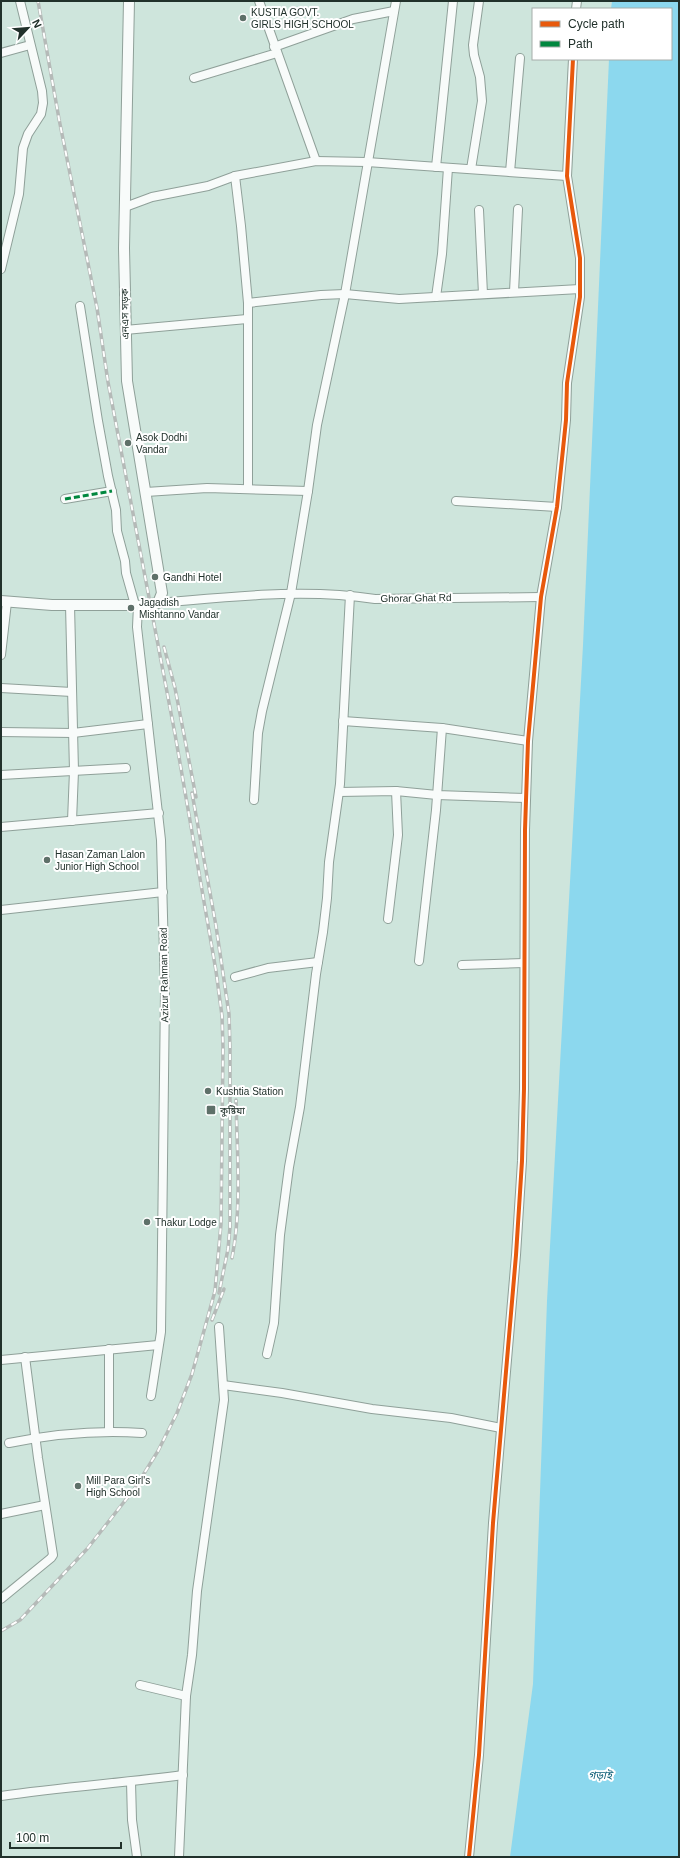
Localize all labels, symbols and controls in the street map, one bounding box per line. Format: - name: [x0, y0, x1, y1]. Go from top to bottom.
- place label: KUSTIA GOVT. GIRLS HIGH SCHOOL: [251, 7, 354, 30]
- north arrow: [8, 8, 48, 48]
- legend: [532, 8, 672, 60]
- marker: KUSTIA GOVT. GIRLS HIGH SCHOOL: [238, 13, 248, 23]
- text: N: [30, 17, 44, 30]
- text: Cycle path: [568, 17, 625, 31]
- text: Path: [568, 37, 593, 51]
- street label: এনএস সড়ক: [119, 287, 131, 340]
- place label: Asok Dodhi Vandar: [136, 432, 187, 455]
- marker: Asok Dodhi Vandar: [123, 438, 133, 448]
- marker: Gandhi Hotel: [150, 572, 160, 582]
- place label: Gandhi Hotel: [163, 572, 221, 583]
- street label: Ghorar Ghat Rd: [380, 592, 452, 604]
- place label: Jagadish Mishtanno Vandar: [139, 597, 220, 620]
- marker: Jagadish Mishtanno Vandar: [126, 603, 136, 613]
- place label: Hasan Zaman Lalon Junior High School: [55, 849, 145, 872]
- marker: Hasan Zaman Lalon Junior High School: [42, 855, 52, 865]
- street label: Azizur Rahman Road: [158, 927, 170, 1023]
- marker: Kushtia Station: [203, 1086, 213, 1096]
- place label: Kushtia Station: [216, 1086, 283, 1097]
- marker: কুষ্টিয়া: [205, 1104, 217, 1116]
- place label: কুষ্টিয়া: [219, 1105, 245, 1117]
- marker: Thakur Lodge: [142, 1217, 152, 1227]
- place label: Thakur Lodge: [155, 1217, 217, 1228]
- place label: Mill Para Girl's High School: [86, 1475, 150, 1498]
- marker: Mill Para Girl's High School: [73, 1481, 83, 1491]
- water label: গড়াই: [588, 1768, 614, 1781]
- scale bar: [10, 1824, 121, 1850]
- text: 100 m: [16, 1831, 49, 1845]

